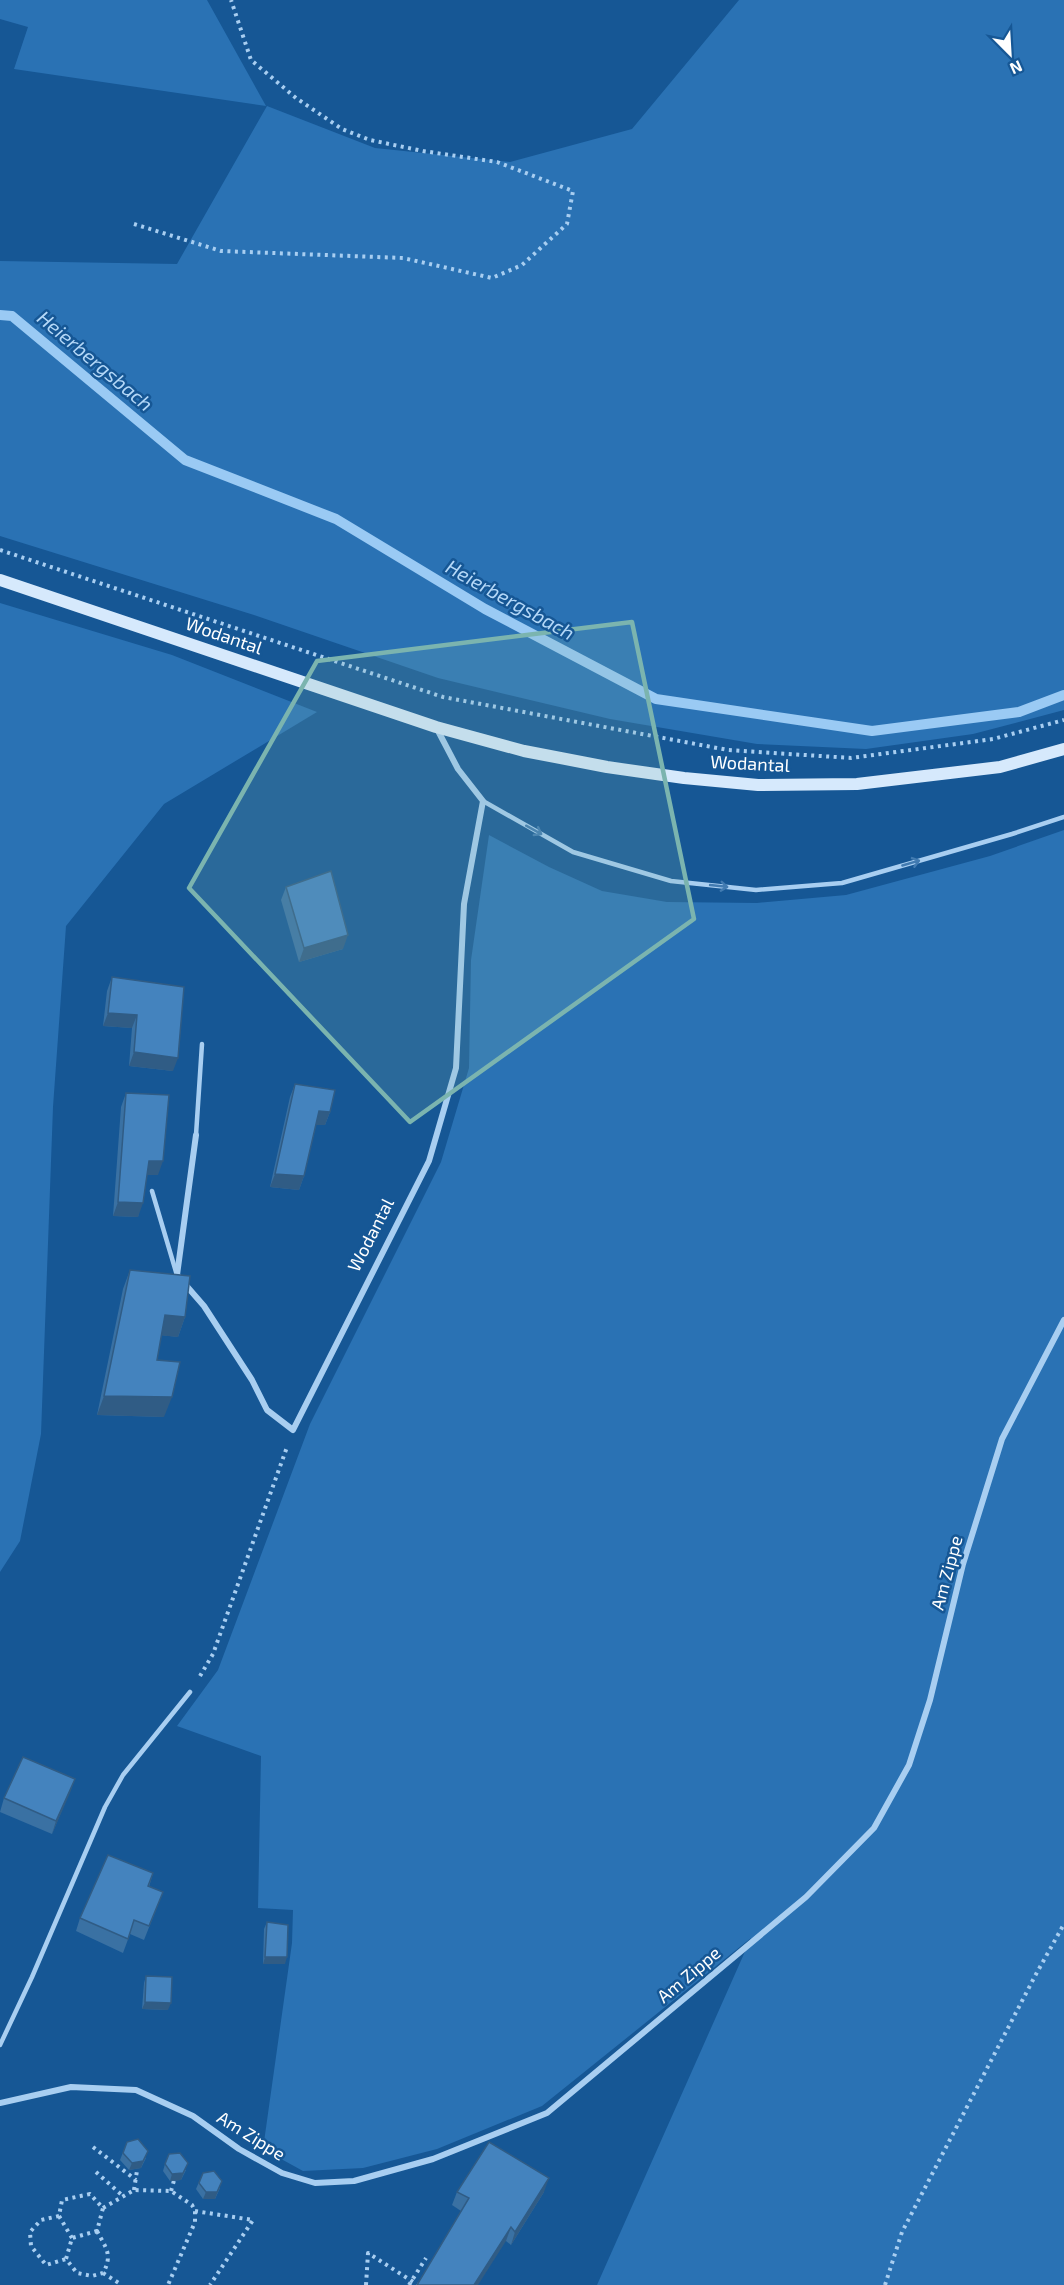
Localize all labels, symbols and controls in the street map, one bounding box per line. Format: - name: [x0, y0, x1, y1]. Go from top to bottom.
- north arrow: [980, 24, 1040, 84]
- text: N: [1007, 57, 1025, 79]
- water label: Heierbergsbach: [33, 305, 158, 416]
- water label: Heierbergsbach: [442, 554, 579, 644]
- street label: Wodantal: [183, 612, 266, 659]
- street label: Wodantal: [710, 750, 791, 776]
- one-way arrow: [525, 824, 542, 836]
- one-way arrow: [901, 857, 920, 868]
- one-way arrow: [709, 881, 728, 892]
- street label: Wodantal: [342, 1193, 398, 1275]
- street label: Am Zippe: [926, 1533, 967, 1612]
- street label: Am Zippe: [652, 1941, 725, 2007]
- street label: Am Zippe: [213, 2106, 290, 2165]

